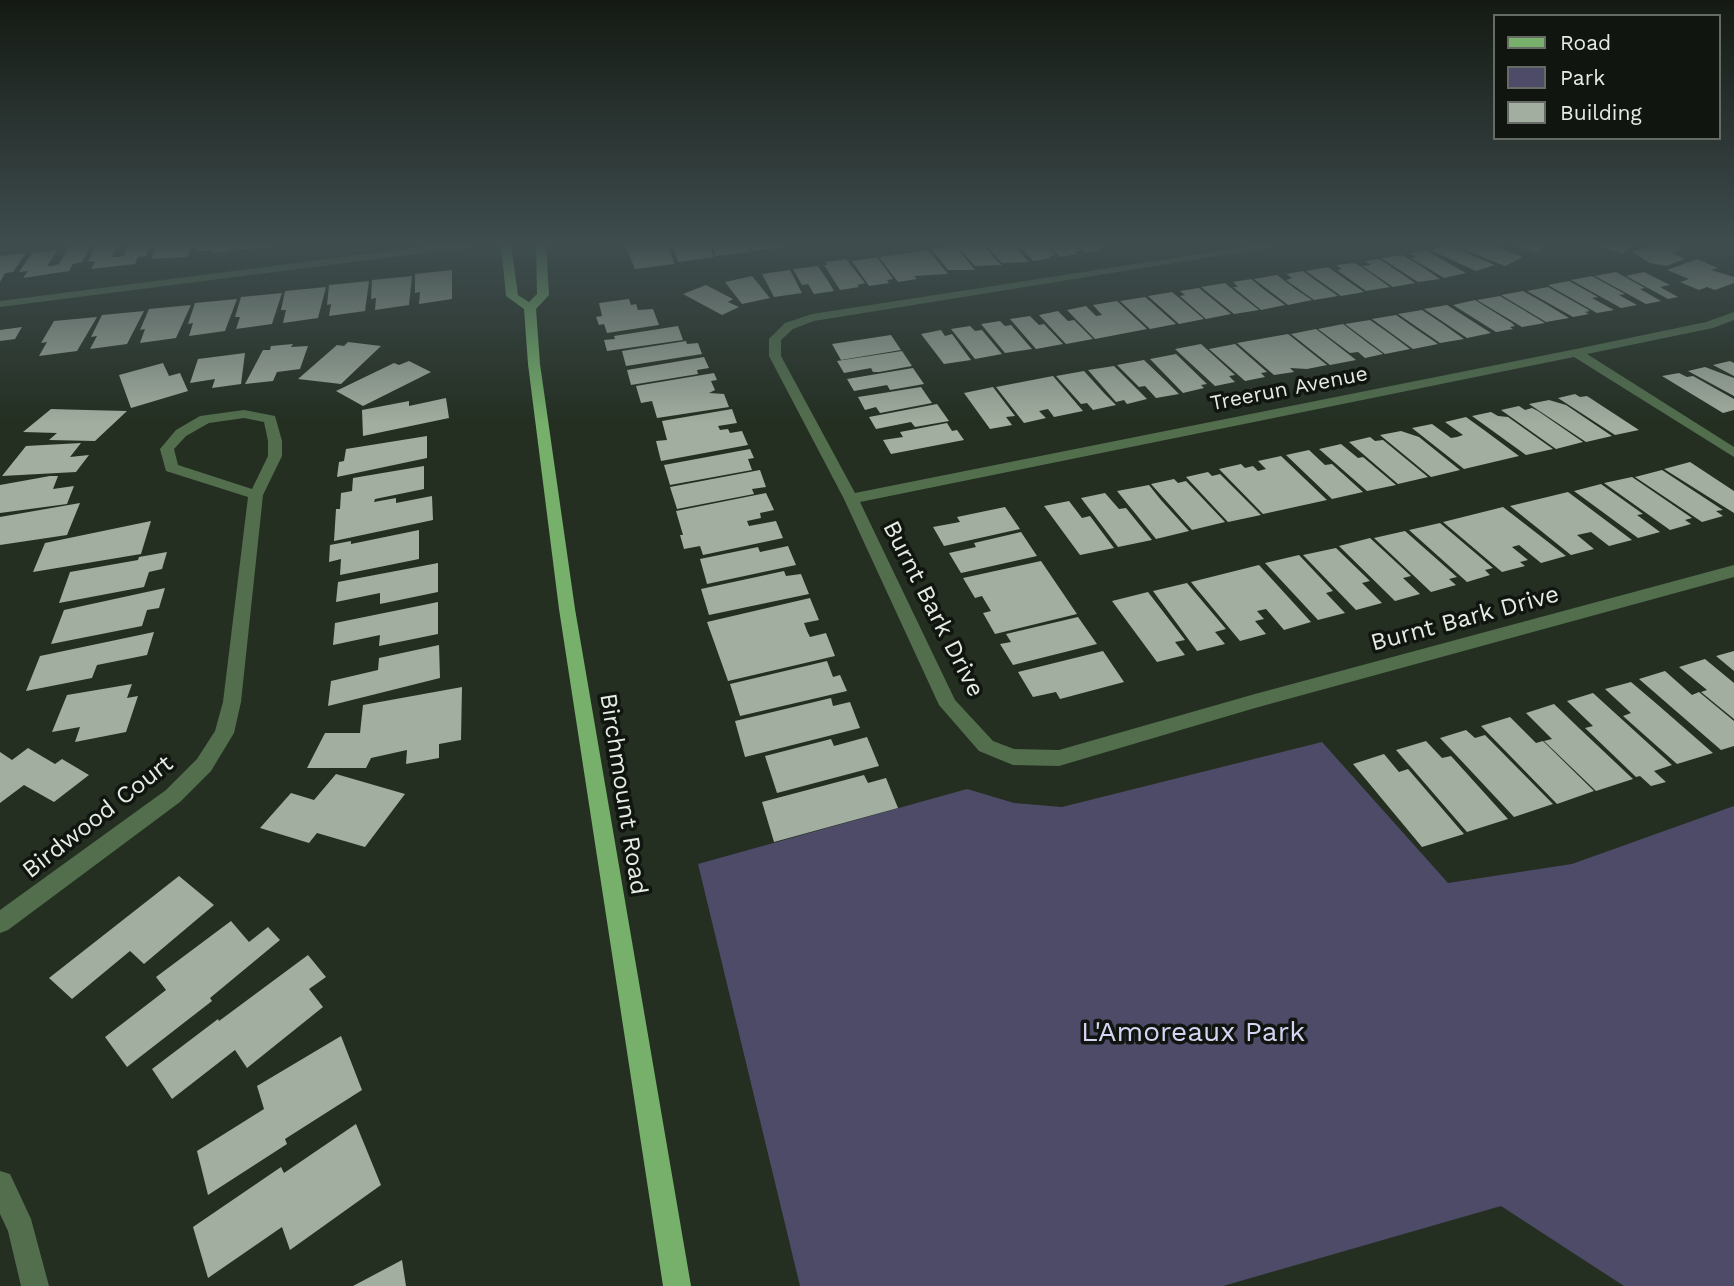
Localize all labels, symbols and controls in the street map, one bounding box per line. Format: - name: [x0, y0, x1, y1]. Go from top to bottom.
- legend: [1492, 14, 1720, 140]
- text: Road: [1560, 30, 1611, 55]
- text: Park: [1560, 65, 1605, 90]
- text: Building: [1560, 100, 1642, 125]
- street label: Treerun Avenue: [1208, 361, 1370, 417]
- street label: Burnt Bark Drive: [876, 516, 990, 702]
- street label: Burnt Bark Drive: [1368, 580, 1562, 658]
- street label: Birchmount Road: [593, 691, 653, 897]
- street label: Birdwood Court: [17, 749, 179, 885]
- park label: L'Amoreaux Park: [1081, 1016, 1305, 1050]

